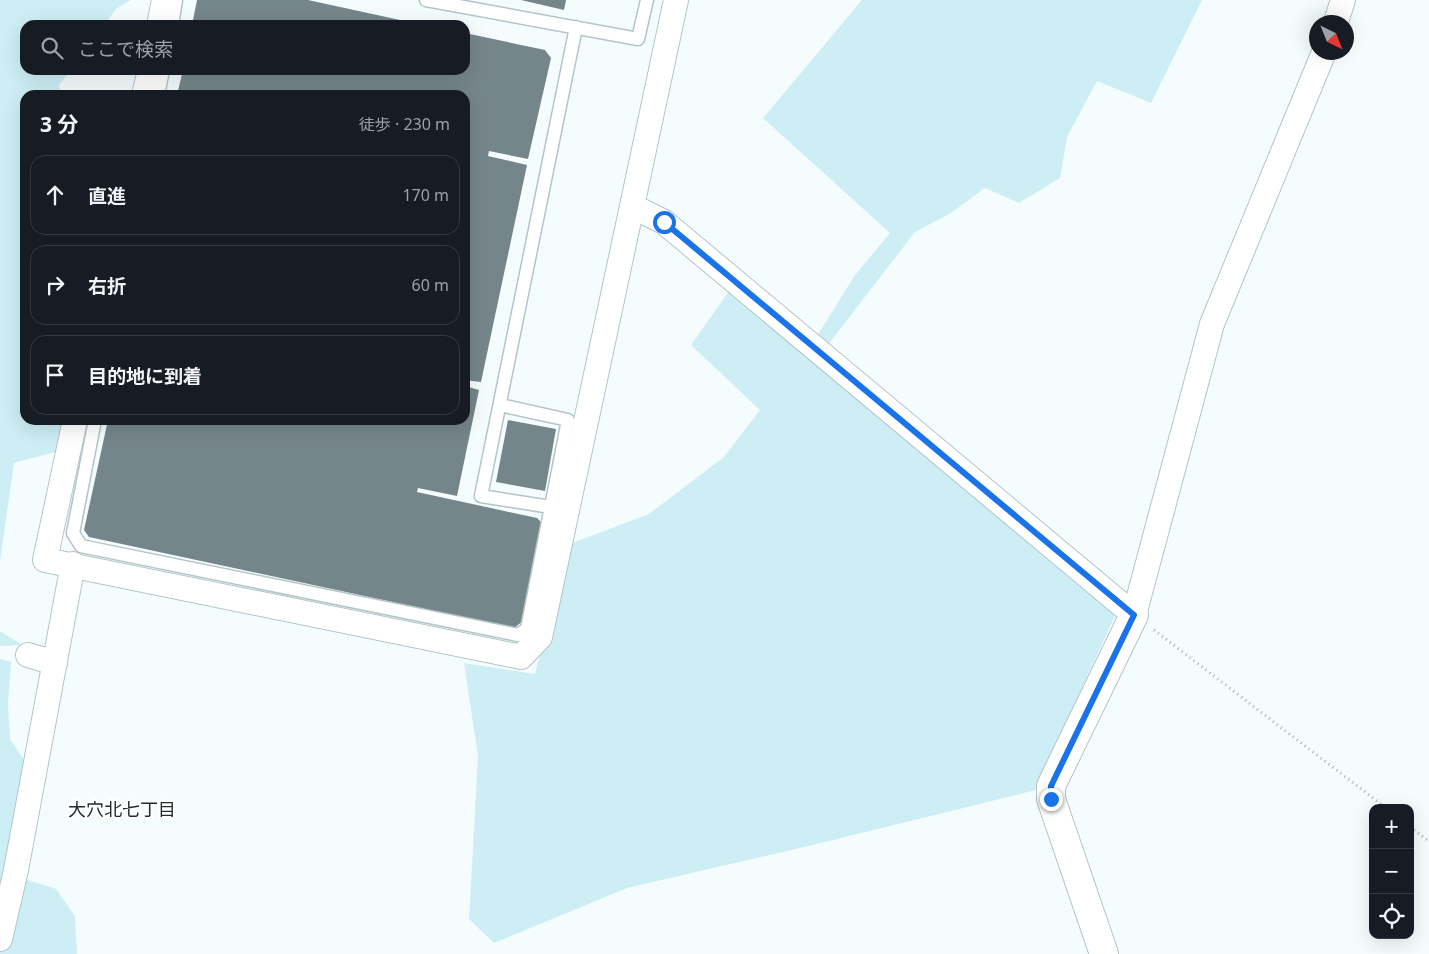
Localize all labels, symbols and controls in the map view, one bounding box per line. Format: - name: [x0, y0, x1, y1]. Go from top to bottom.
- north arrow: [1309, 15, 1354, 60]
- search box: [20, 20, 470, 75]
- icon: search: [38, 34, 66, 62]
- text: ここで検索: [78, 36, 173, 62]
- text: 3 分: [40, 110, 78, 138]
- text: 徒歩 · 230 m: [359, 113, 450, 135]
- icon: ahead: [41, 181, 69, 209]
- text: 直進: [88, 183, 126, 209]
- text: 170 m: [402, 184, 449, 206]
- route start: [653, 211, 676, 234]
- icon: right: [41, 271, 69, 299]
- text: 右折: [88, 273, 126, 299]
- text: 60 m: [412, 274, 449, 296]
- icon: arrive: [41, 361, 69, 389]
- text: 目的地に到着: [88, 363, 202, 389]
- route end: [1040, 788, 1063, 811]
- district label: 大穴北七丁目: [68, 797, 176, 821]
- map controls: [1369, 804, 1414, 939]
- button: +: [1369, 804, 1414, 849]
- button: −: [1369, 849, 1414, 894]
- button: locate: [1369, 894, 1414, 939]

